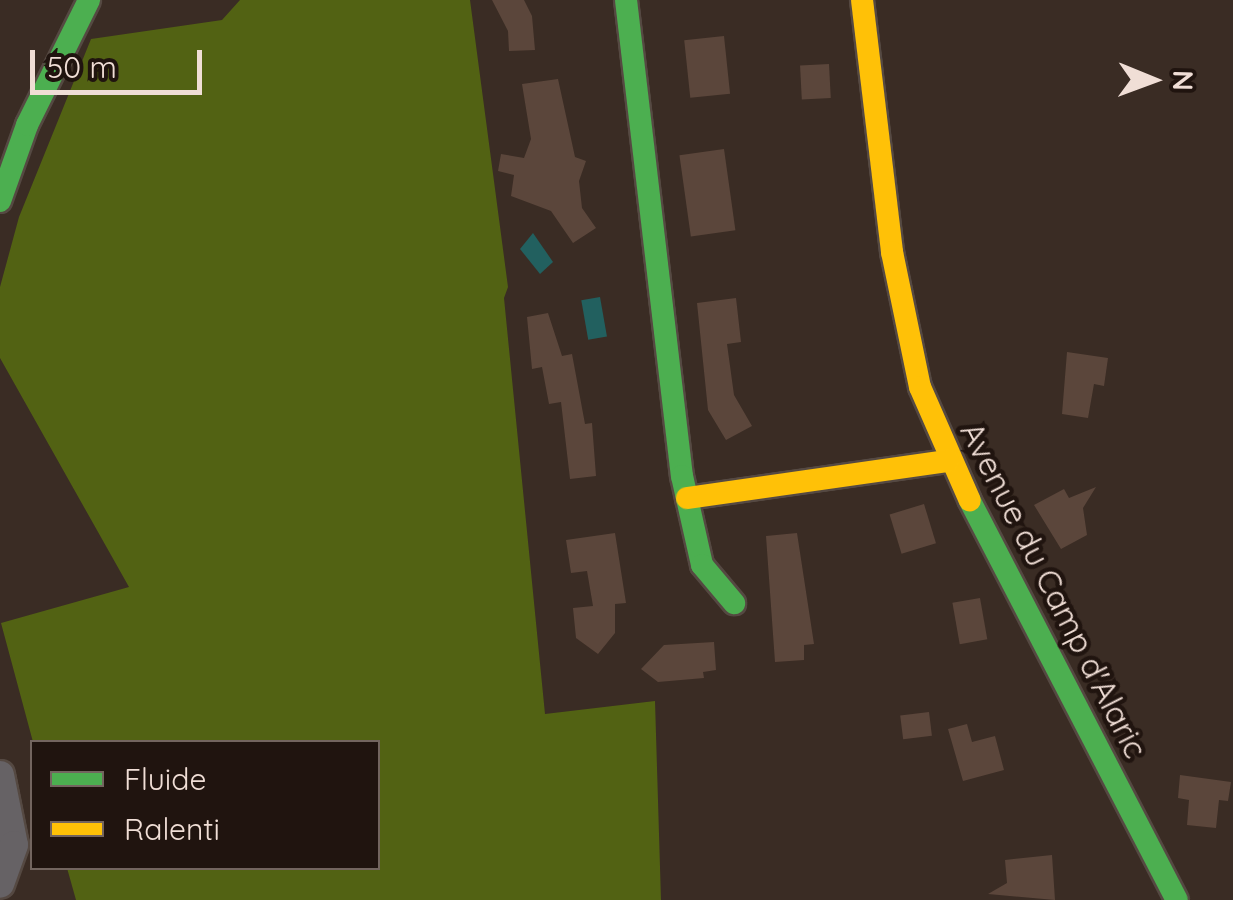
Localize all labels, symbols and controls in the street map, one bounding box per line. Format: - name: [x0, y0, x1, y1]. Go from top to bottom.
- scale bar: [35, 30, 208, 92]
- north arrow: [1103, 30, 1203, 130]
- text: 50 m: [47, 48, 117, 86]
- text: N: [1166, 70, 1201, 91]
- street label: Avenue du Camp d'Alaric: [953, 416, 1155, 764]
- legend: [30, 740, 380, 870]
- text: Fluide: [124, 760, 206, 798]
- text: Ralenti: [124, 810, 220, 848]

